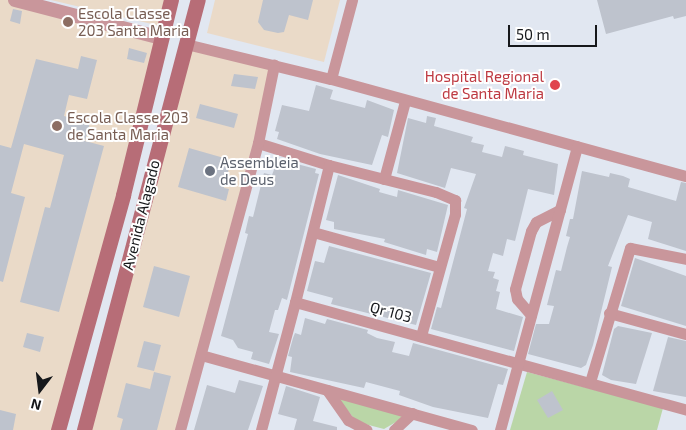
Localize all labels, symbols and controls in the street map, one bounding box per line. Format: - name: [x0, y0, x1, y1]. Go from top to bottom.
- place label: Escola Classe 203 Santa Maria: [78, 4, 189, 39]
- scale bar: [511, 15, 600, 47]
- marker: Escola Classe 203 Santa Maria: [62, 16, 74, 28]
- text: 50 m: [516, 25, 550, 43]
- place label: Hospital Regional de Santa Maria: [424, 67, 544, 102]
- marker: Hospital Regional de Santa Maria: [548, 78, 562, 92]
- place label: Escola Classe 203 de Santa Maria: [67, 108, 188, 143]
- marker: Escola Classe 203 de Santa Maria: [51, 120, 63, 132]
- place label: Assembleia de Deus: [220, 153, 299, 188]
- street label: Avenida Alagado: [119, 158, 163, 272]
- marker: Assembleia de Deus: [204, 165, 216, 177]
- street label: Qr 103: [368, 298, 414, 326]
- north arrow: [15, 365, 65, 415]
- text: N: [29, 395, 43, 414]

